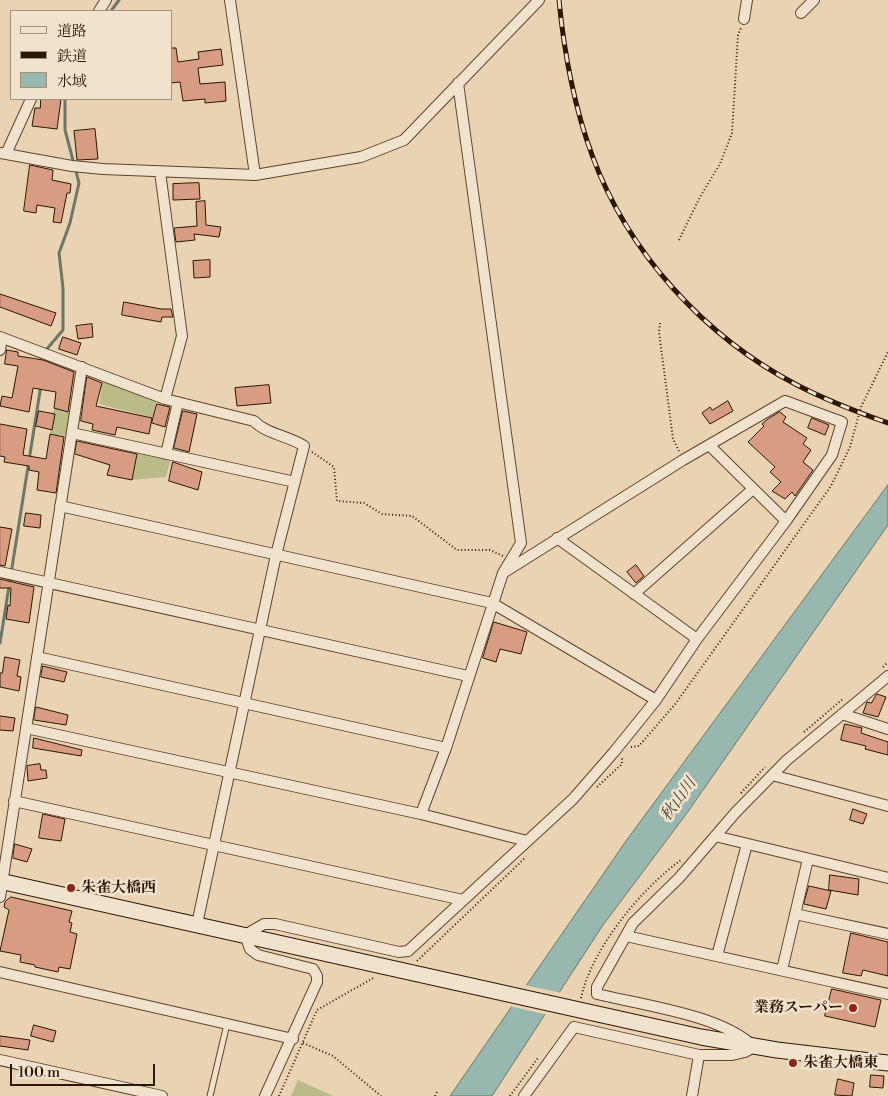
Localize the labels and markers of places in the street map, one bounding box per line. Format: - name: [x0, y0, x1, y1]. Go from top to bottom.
- place label: 朱雀大橋西: [81, 879, 156, 897]
- marker: 朱雀大橋西: [65, 882, 77, 894]
- place label: 業務スーパー: [754, 999, 843, 1017]
- marker: 業務スーパー: [847, 1002, 859, 1014]
- place label: 朱雀大橋東: [803, 1054, 878, 1072]
- marker: 朱雀大橋東: [787, 1057, 799, 1069]

